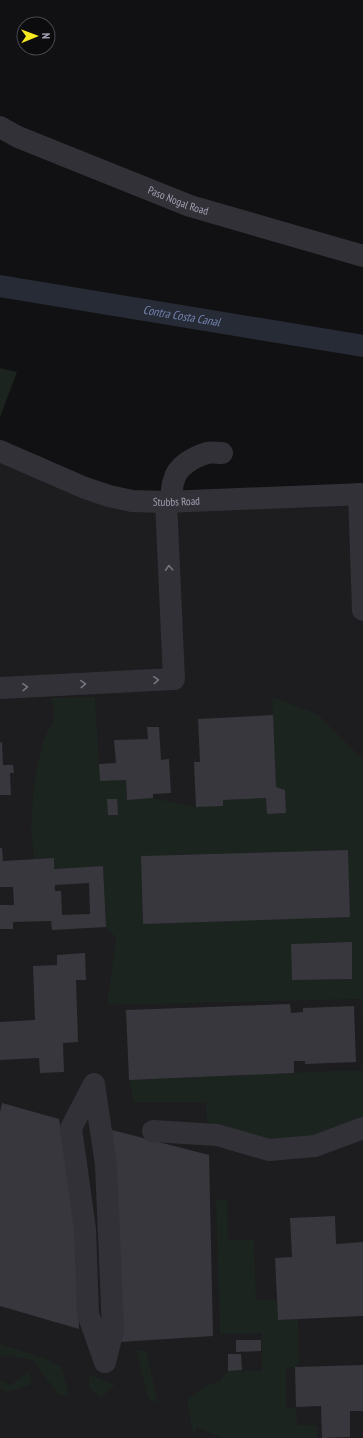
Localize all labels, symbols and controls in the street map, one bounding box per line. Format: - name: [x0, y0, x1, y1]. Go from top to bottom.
- north arrow: [16, 16, 56, 56]
- text: N: [39, 33, 53, 39]
- street label: Paso Nogal Road: [146, 183, 210, 218]
- water label: Contra Costa Canal: [142, 302, 222, 329]
- street label: Stubbs Road: [153, 494, 200, 509]
- one-way arrow: [164, 565, 173, 571]
- one-way arrow: [153, 676, 159, 684]
- one-way arrow: [80, 679, 86, 688]
- one-way arrow: [22, 682, 28, 691]

